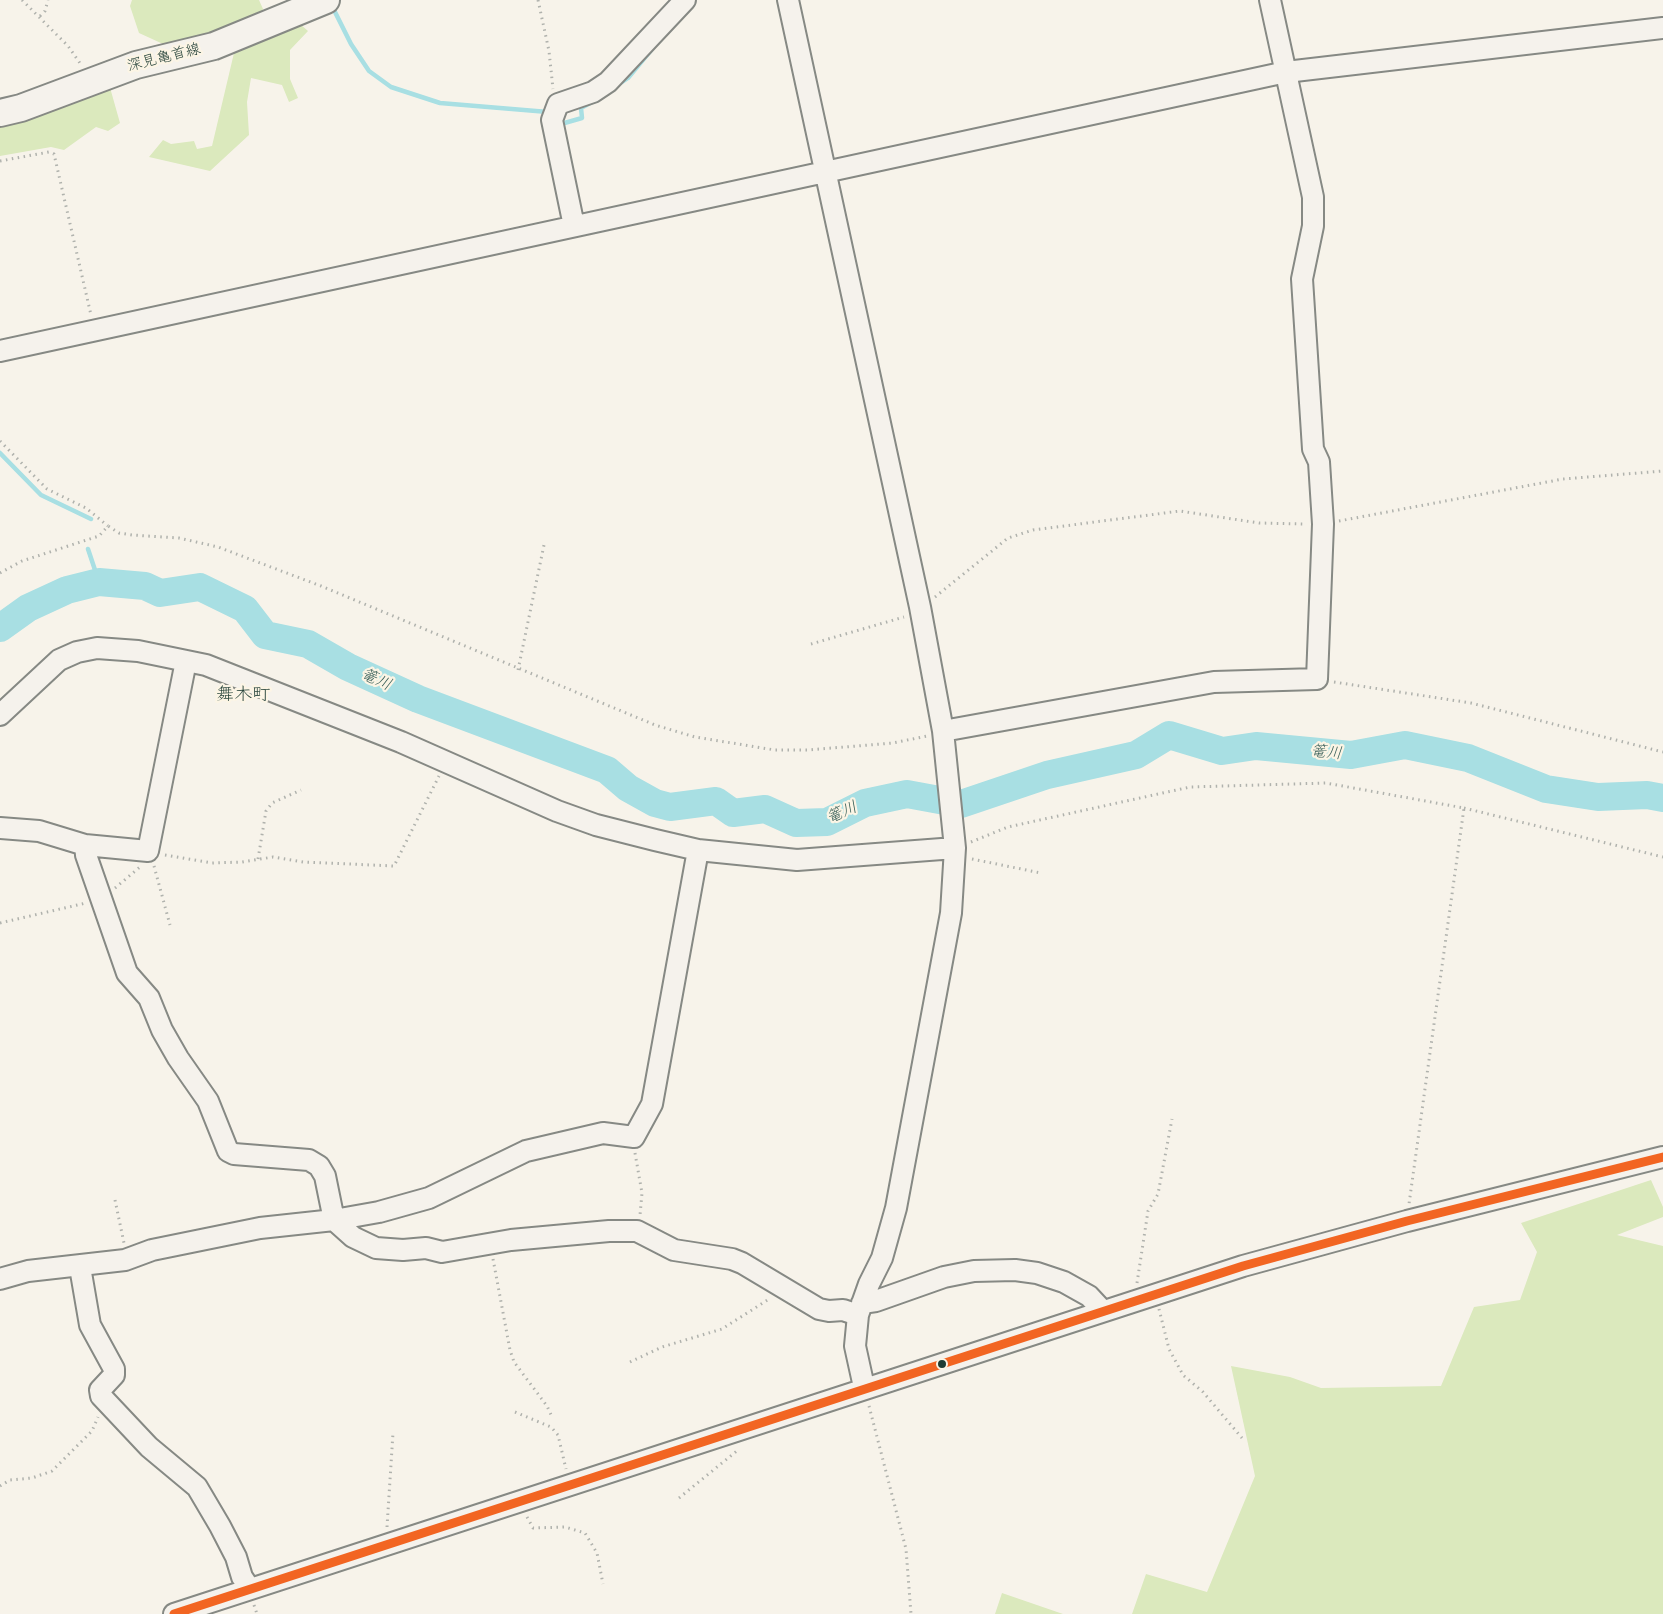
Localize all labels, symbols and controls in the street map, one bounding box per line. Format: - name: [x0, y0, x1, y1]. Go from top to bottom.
- street label: 深見亀首線: [125, 40, 203, 76]
- water label: 篭川: [357, 665, 395, 695]
- district label: 舞木町: [216, 684, 270, 706]
- water label: 篭川: [1309, 742, 1343, 764]
- water label: 篭川: [823, 798, 861, 828]
- unlabelled marker: [936, 1358, 948, 1370]

